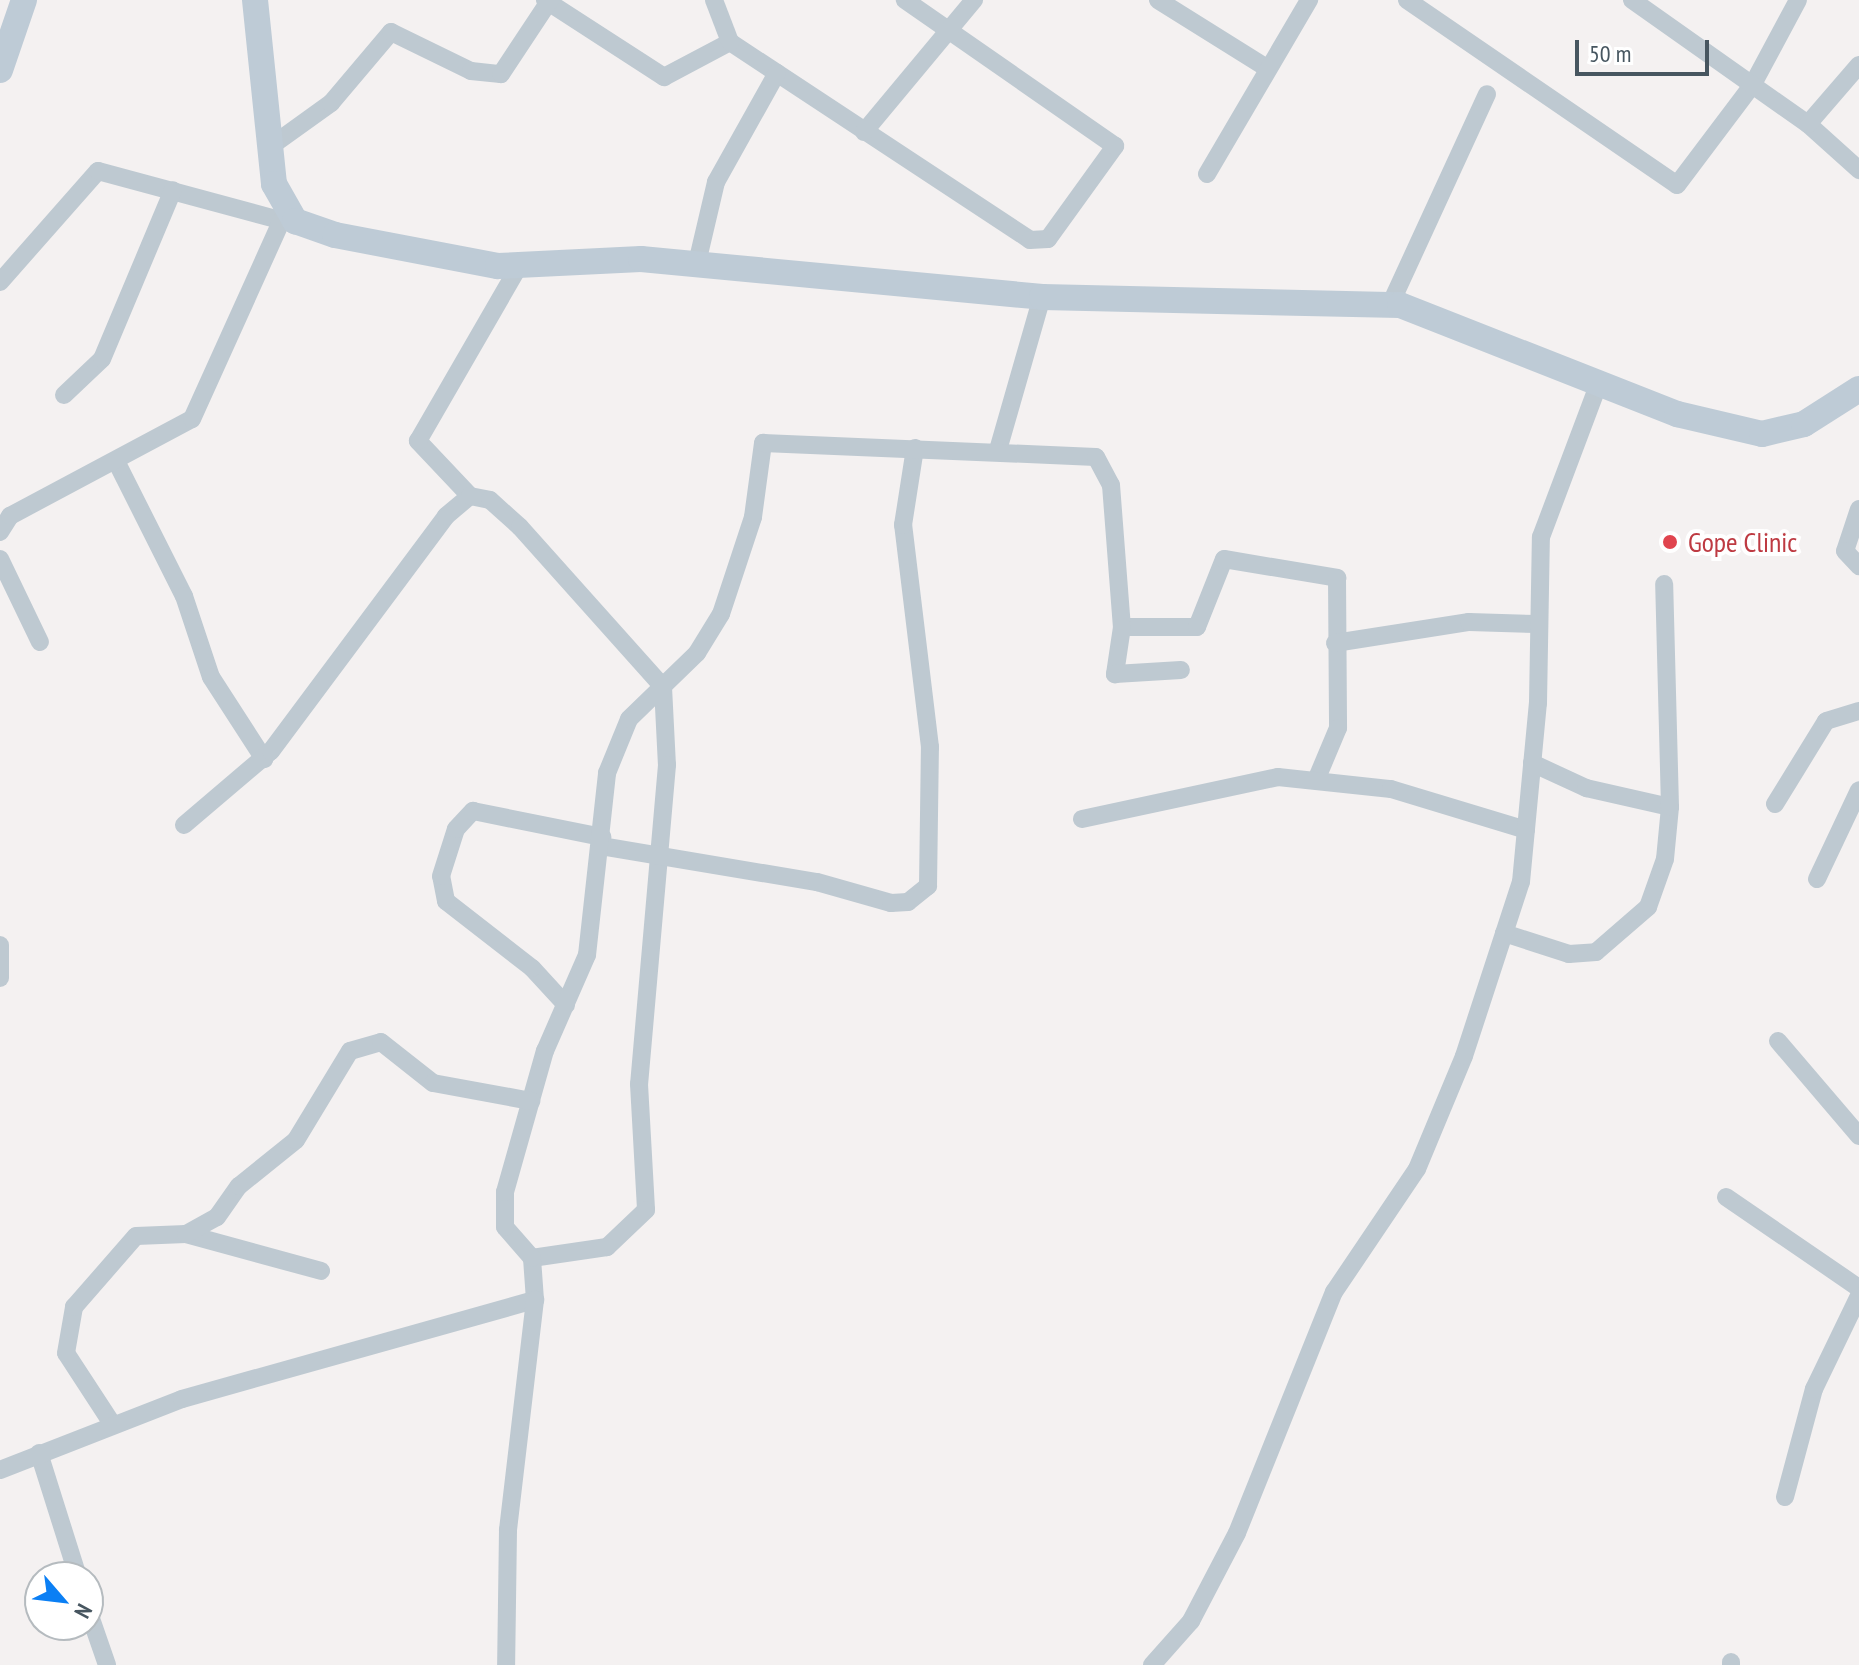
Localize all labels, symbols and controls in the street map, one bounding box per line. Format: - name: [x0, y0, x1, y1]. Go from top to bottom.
- scale bar: [1579, 24, 1713, 74]
- text: 50 m: [1589, 38, 1631, 69]
- place label: Gope Clinic: [1688, 525, 1797, 559]
- marker: Gope Clinic: [1659, 531, 1681, 553]
- north arrow: [24, 1561, 104, 1641]
- text: N: [68, 1599, 99, 1623]

